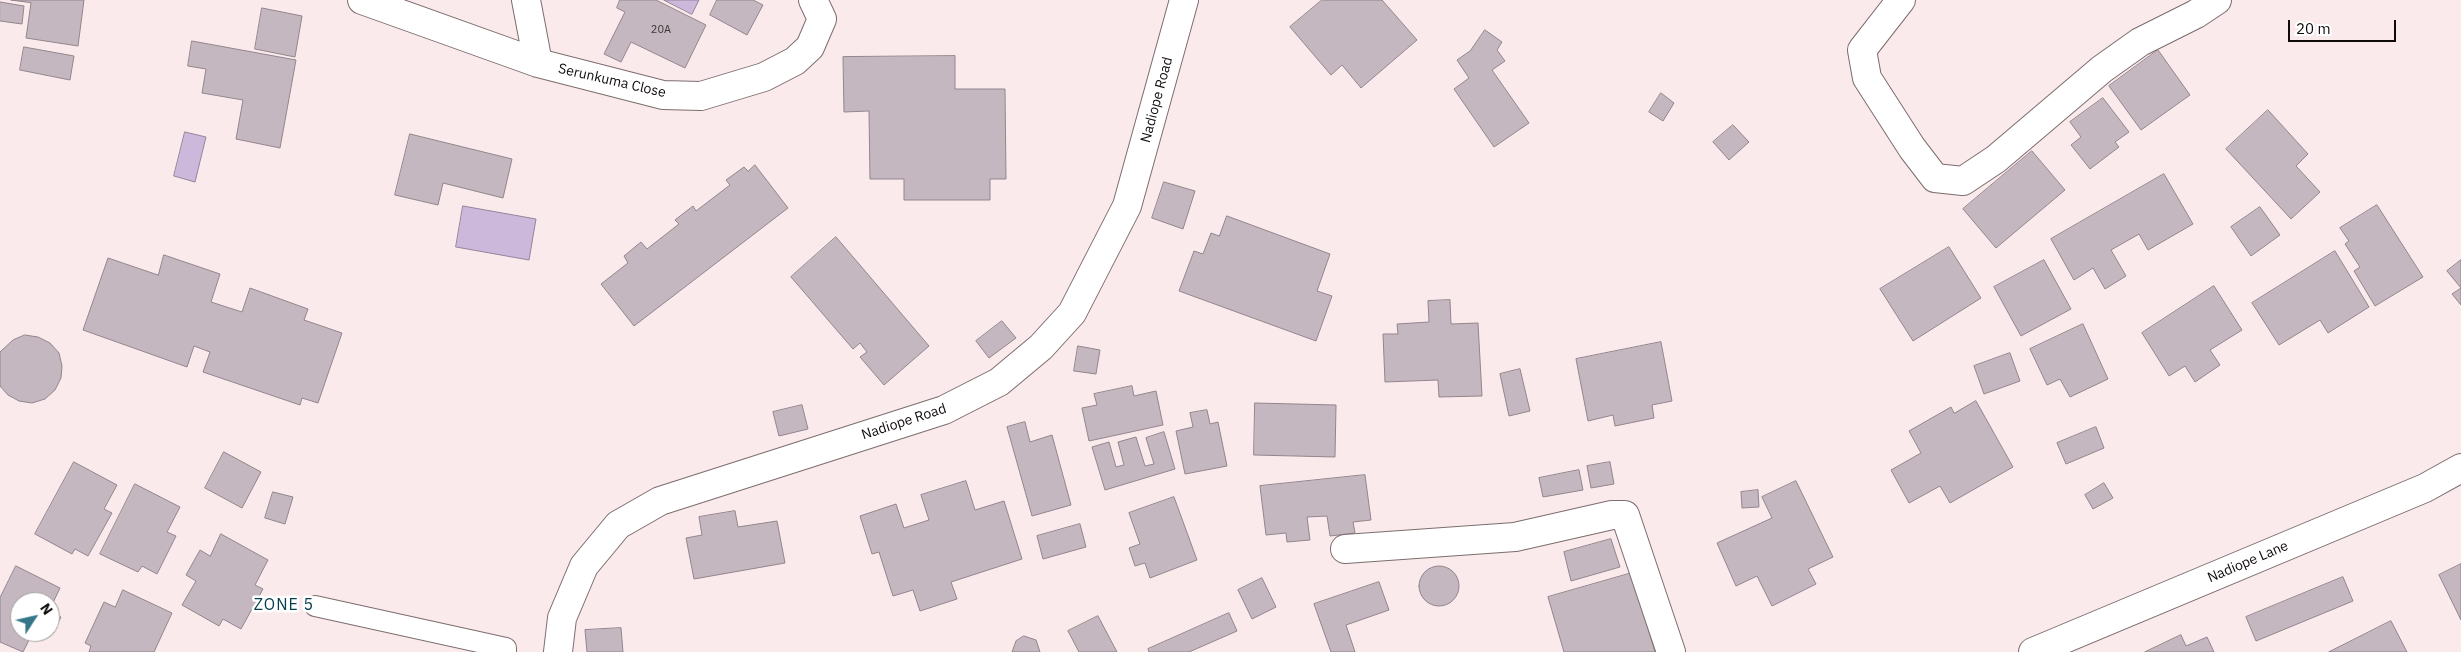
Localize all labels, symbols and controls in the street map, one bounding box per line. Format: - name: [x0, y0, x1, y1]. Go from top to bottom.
- scale bar: [2291, 10, 2398, 42]
- text: 20 m: [2296, 19, 2331, 38]
- house number: 20A: [651, 23, 671, 37]
- street label: Nadiope Road: [1137, 55, 1177, 145]
- street label: Serunkuma Close: [557, 60, 667, 102]
- street label: Nadiope Road: [859, 400, 949, 444]
- street label: Nadiope Lane: [2205, 537, 2291, 587]
- north arrow: [10, 592, 60, 642]
- district label: ZONE 5: [253, 595, 315, 615]
- text: N: [36, 600, 57, 618]

